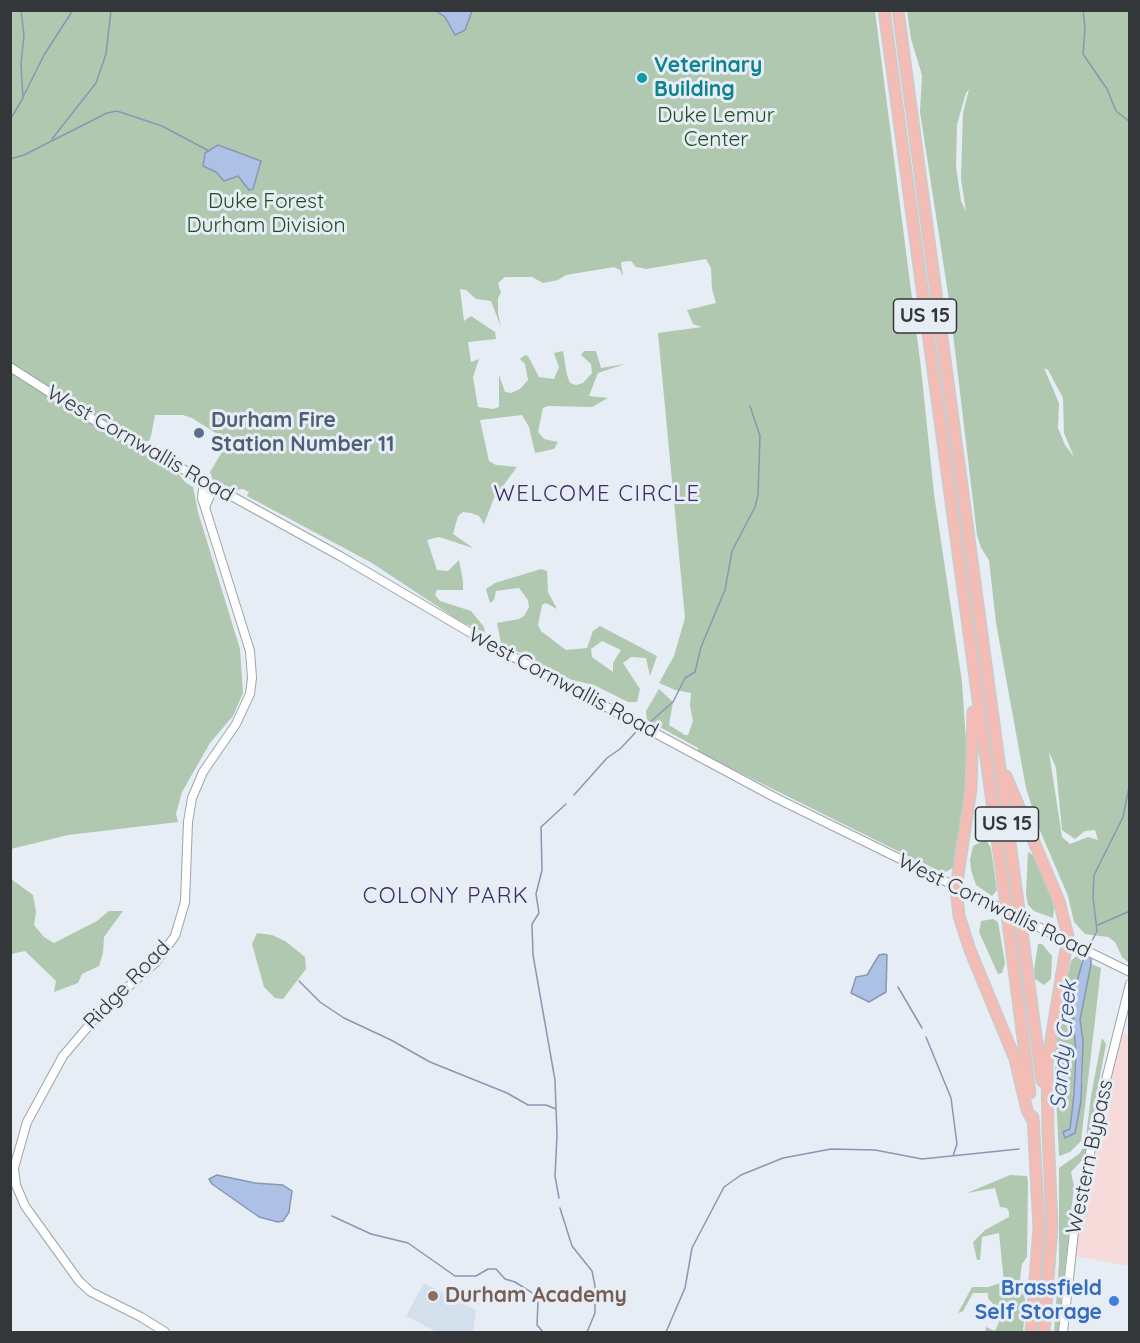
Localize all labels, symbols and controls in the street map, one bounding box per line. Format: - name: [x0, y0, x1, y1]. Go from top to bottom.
- place label: Veterinary Building: [654, 53, 762, 103]
- marker: Veterinary Building: [635, 71, 649, 85]
- park label: Duke Lemur Center: [657, 103, 775, 153]
- park label: Duke Forest Durham Division: [186, 189, 346, 239]
- road number: US 15: [894, 299, 956, 333]
- street label: West Cornwallis Road: [42, 380, 238, 508]
- place label: Durham Fire Station Number 11: [211, 408, 394, 458]
- marker: Durham Fire Station Number 11: [192, 426, 206, 440]
- district label: WELCOME CIRCLE: [493, 481, 701, 507]
- street label: West Cornwallis Road: [464, 622, 662, 744]
- road number: US 15: [976, 807, 1038, 841]
- street label: West Cornwallis Road: [893, 848, 1095, 964]
- district label: COLONY PARK: [363, 883, 529, 909]
- street label: Ridge Road: [78, 935, 176, 1035]
- water label: Sandy Creek: [1045, 979, 1083, 1111]
- street label: Western Bypass: [1061, 1077, 1119, 1237]
- place label: Brassfield Self Storage: [975, 1276, 1102, 1326]
- place label: Durham Academy: [445, 1283, 627, 1309]
- marker: Durham Academy: [426, 1289, 440, 1303]
- marker: Brassfield Self Storage: [1107, 1294, 1121, 1308]

